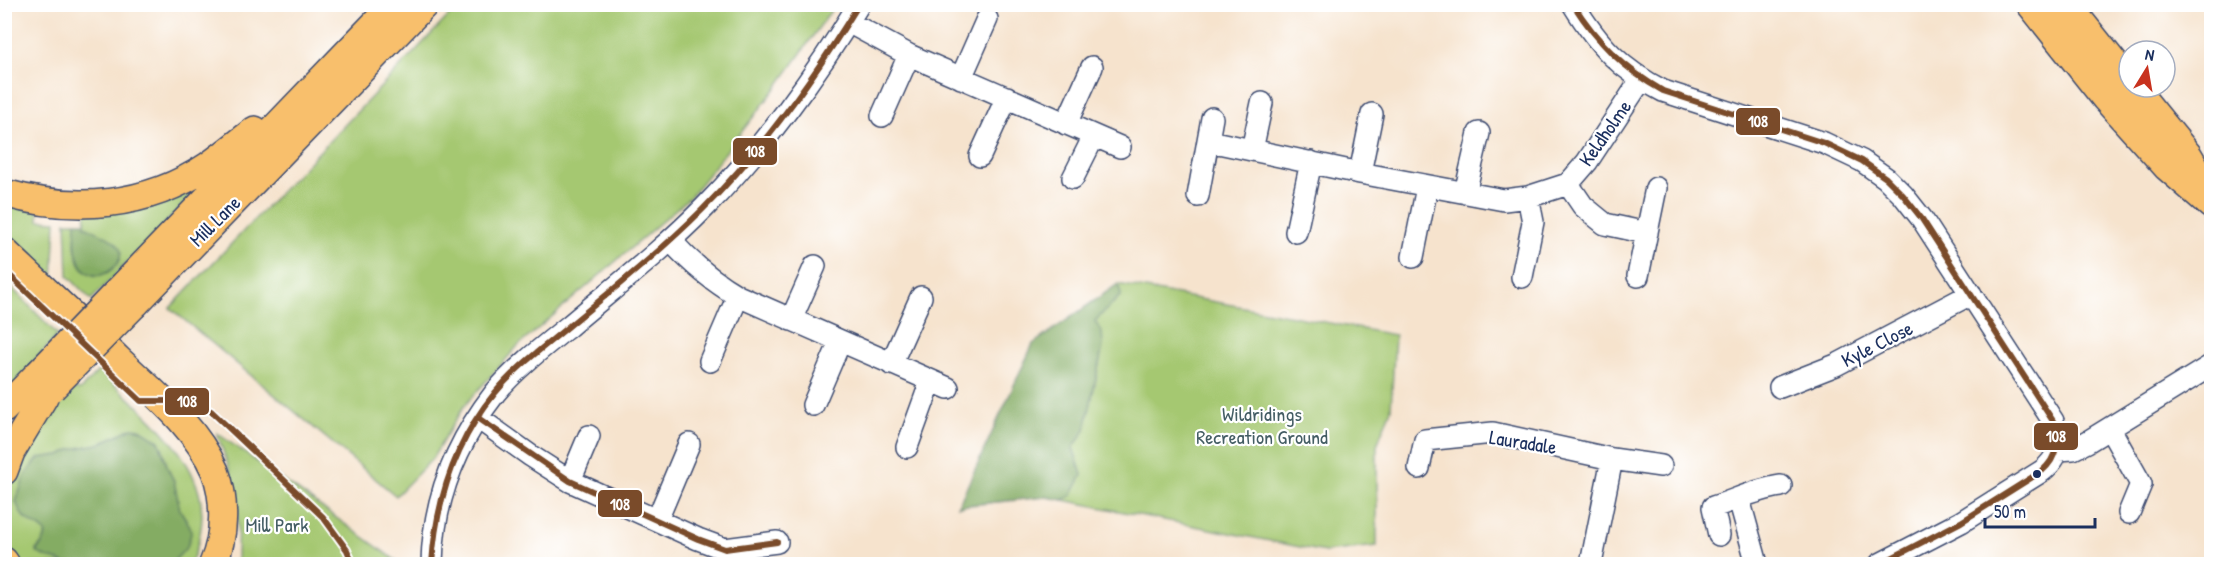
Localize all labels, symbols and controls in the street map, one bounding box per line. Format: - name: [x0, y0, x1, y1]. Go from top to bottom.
- north arrow: [2117, 39, 2177, 99]
- text: N: [2144, 43, 2157, 66]
- street label: Keldholme: [1572, 94, 1637, 171]
- line badge: 108: [1735, 107, 1781, 136]
- text: 108: [1748, 110, 1768, 132]
- line badge: 108: [732, 137, 778, 166]
- text: 108: [745, 140, 765, 162]
- street label: Mill Lane: [183, 189, 246, 252]
- street label: Kyle Close: [1836, 314, 1917, 373]
- line badge: 108: [164, 387, 210, 416]
- text: 108: [177, 390, 197, 412]
- park label: Wildridings Recreation Ground: [1196, 400, 1328, 450]
- line badge: 108: [2033, 422, 2079, 451]
- street label: Lauradale: [1488, 423, 1559, 460]
- text: 108: [2046, 425, 2066, 447]
- unlabelled marker: [2031, 468, 2043, 480]
- line badge: 108: [597, 489, 643, 518]
- scale bar: [1985, 491, 2094, 529]
- text: 108: [610, 493, 630, 515]
- text: 50 m: [1994, 499, 2026, 524]
- park label: Mill Park: [245, 511, 309, 538]

